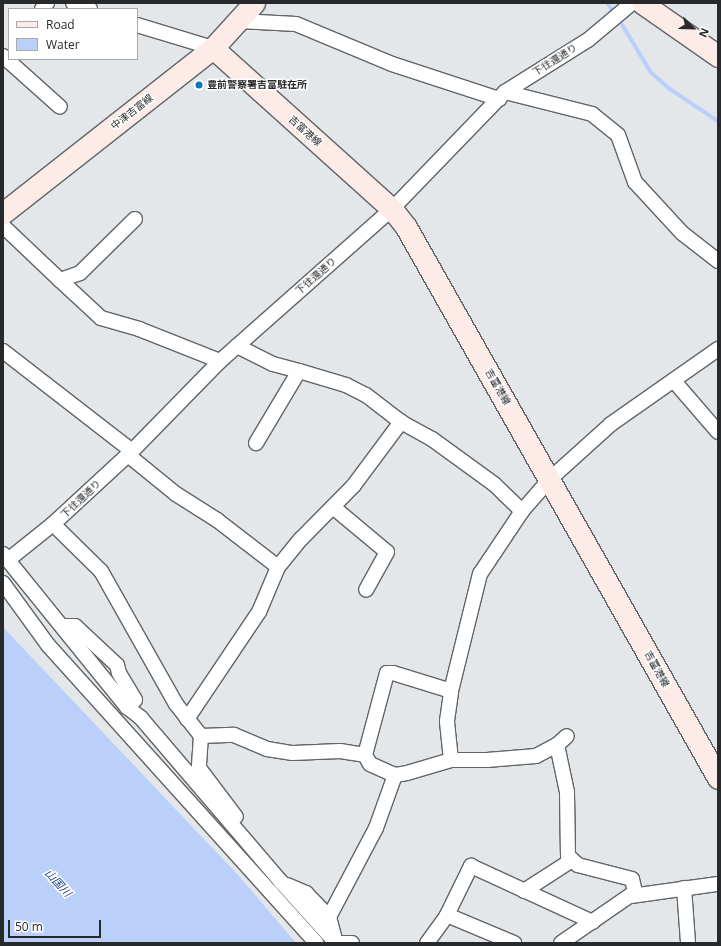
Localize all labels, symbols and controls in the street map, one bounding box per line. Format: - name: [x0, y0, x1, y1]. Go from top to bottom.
- legend: [8, 8, 138, 60]
- north arrow: [673, 8, 713, 48]
- text: Road: [46, 16, 75, 33]
- text: N: [696, 26, 713, 40]
- text: Water: [46, 36, 80, 53]
- street label: 下往還通り: [531, 42, 579, 78]
- place label: 豊前警察署吉富駐在所: [207, 79, 307, 91]
- marker: 豊前警察署吉富駐在所: [194, 80, 204, 90]
- street label: 中津吉富線: [109, 92, 155, 132]
- street label: 吉富港線: [286, 113, 324, 149]
- street label: 下往還通り: [293, 255, 339, 297]
- street label: 吉富港線: [483, 367, 513, 407]
- street label: 下往還通り: [59, 478, 103, 520]
- street label: 吉富港線: [642, 649, 672, 689]
- water label: 山国川: [42, 866, 74, 900]
- scale bar: [10, 912, 103, 938]
- text: 50 m: [15, 918, 43, 935]

